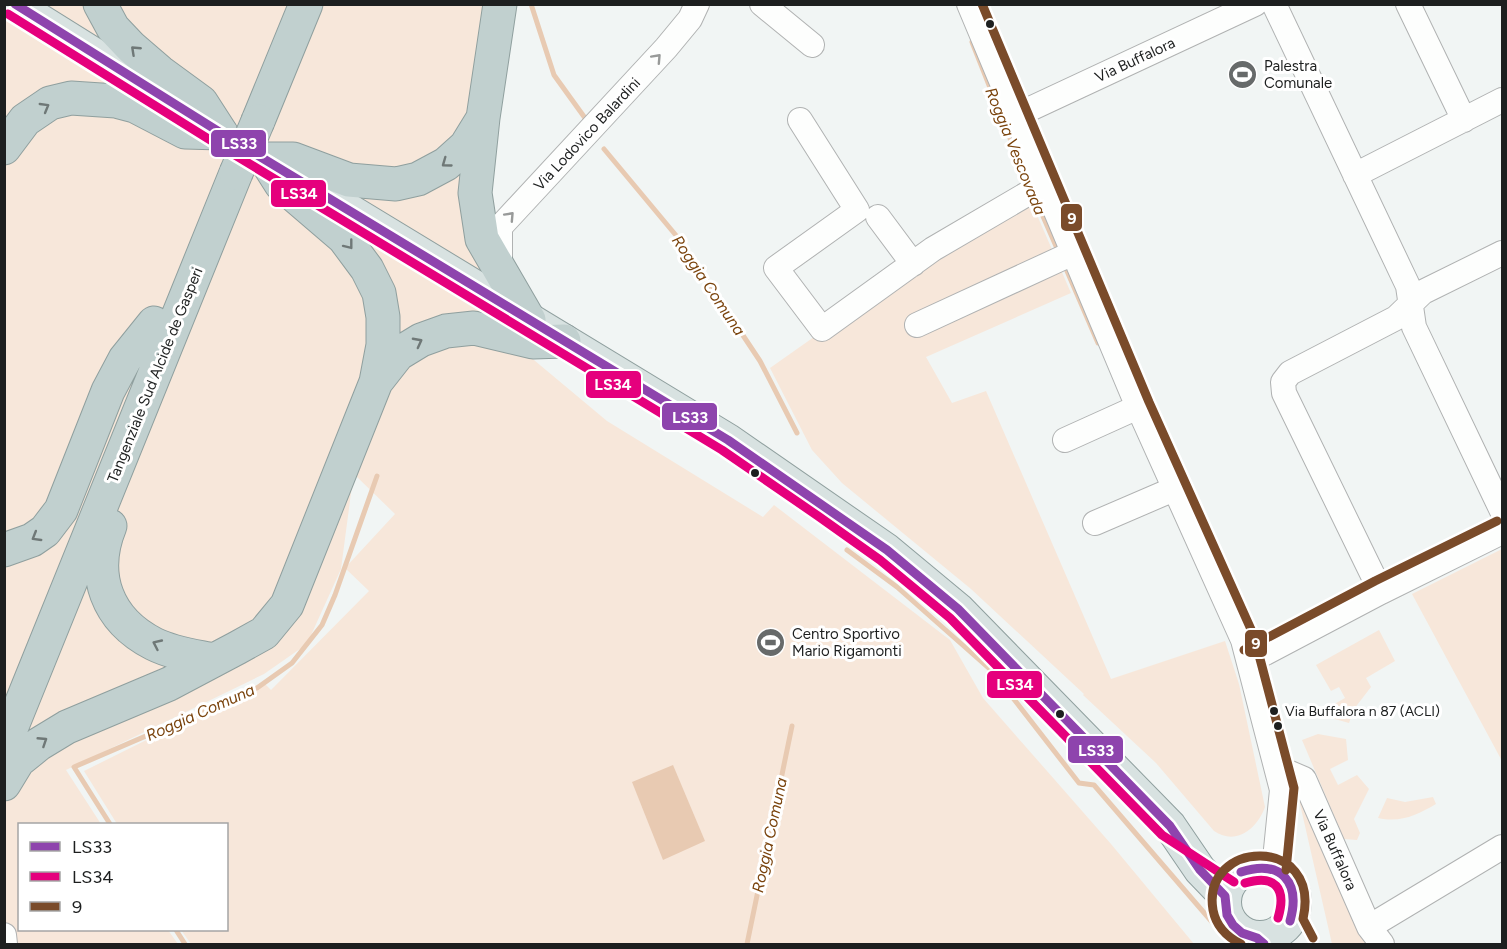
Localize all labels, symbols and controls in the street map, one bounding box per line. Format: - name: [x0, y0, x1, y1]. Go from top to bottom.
- unlabelled marker: [984, 18, 996, 30]
- street label: Via Buffalora: [1092, 34, 1178, 86]
- one-way arrow: [131, 46, 142, 57]
- one-way arrow: [650, 54, 661, 65]
- place label: Palestra Comunale: [1264, 57, 1332, 92]
- sports icon: Palestra Comunale: [1227, 59, 1259, 91]
- street label: Via Lodovico Balardini: [530, 74, 644, 194]
- water label: Roggia Vescovada: [981, 85, 1050, 218]
- one-way arrow: [39, 103, 49, 114]
- line badge: LS33: [210, 129, 267, 158]
- text: LS33: [221, 134, 257, 153]
- one-way arrow: [442, 156, 453, 167]
- line badge: LS34: [270, 179, 327, 208]
- text: LS34: [280, 184, 318, 203]
- line badge: 9: [1060, 203, 1083, 232]
- text: 9: [1067, 209, 1077, 228]
- one-way arrow: [503, 212, 514, 222]
- water label: Roggia Comuna: [668, 232, 749, 339]
- one-way arrow: [341, 238, 352, 249]
- street label: Tangenziale Sud Alcide de Gasperi: [103, 265, 207, 485]
- one-way arrow: [412, 338, 423, 350]
- line badge: LS34: [585, 370, 642, 399]
- text: LS34: [594, 375, 632, 394]
- line badge: LS33: [661, 402, 718, 431]
- text: LS33: [672, 408, 708, 427]
- unlabelled marker: [749, 467, 761, 479]
- one-way arrow: [32, 529, 42, 541]
- place label: Centro Sportivo Mario Rigamonti: [792, 625, 902, 660]
- sports icon: Centro Sportivo Mario Rigamonti: [755, 627, 787, 659]
- line badge: 9: [1244, 629, 1268, 658]
- text: 9: [1251, 634, 1261, 653]
- one-way arrow: [152, 640, 163, 652]
- line badge: LS34: [986, 670, 1043, 699]
- text: LS34: [996, 675, 1034, 694]
- water label: Roggia Comuna: [143, 680, 257, 745]
- place label: Via Buffalora n 87 (ACLI): [1285, 703, 1440, 720]
- marker: Via Buffalora n 87 (ACLI): [1268, 705, 1280, 717]
- unlabelled marker: [1054, 708, 1066, 720]
- unlabelled marker: [1272, 720, 1284, 732]
- line badge: LS33: [1067, 735, 1124, 764]
- one-way arrow: [37, 738, 48, 749]
- text: LS33: [1078, 741, 1114, 760]
- water label: Roggia Comuna: [748, 776, 791, 894]
- street label: Via Buffalora: [1309, 807, 1361, 893]
- legend: [18, 823, 228, 931]
- text: LS33: [72, 836, 112, 858]
- text: LS34: [72, 866, 113, 888]
- text: 9: [72, 896, 82, 918]

